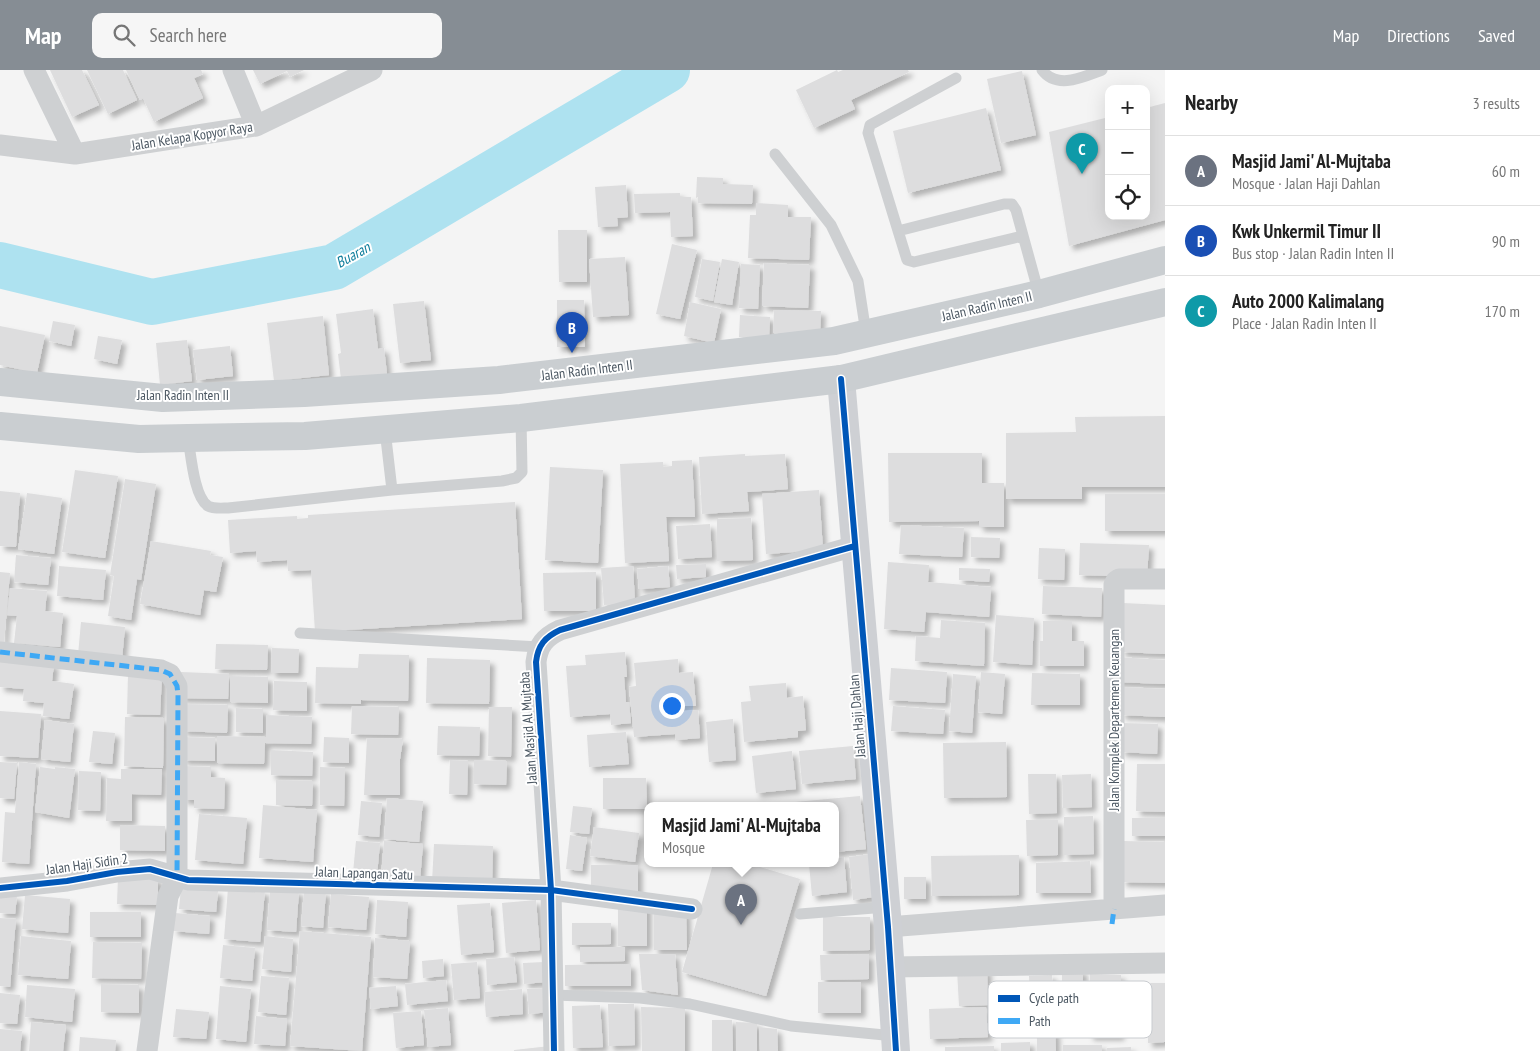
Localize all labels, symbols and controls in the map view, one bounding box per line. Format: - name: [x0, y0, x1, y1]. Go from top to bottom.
- search box: [92, 13, 442, 58]
- text: Map: [25, 20, 62, 51]
- icon: search: [110, 21, 138, 49]
- text: Search here: [150, 23, 227, 47]
- text: Map: [1333, 24, 1359, 47]
- text: Directions: [1387, 24, 1450, 47]
- text: Saved: [1478, 24, 1515, 47]
- map controls: [1105, 85, 1150, 220]
- button: +: [1105, 85, 1150, 130]
- text: Nearby: [1185, 89, 1238, 116]
- text: 3 results: [1473, 93, 1520, 113]
- street label: Jalan Kelapa Kopyor Raya: [129, 118, 254, 155]
- button: −: [1105, 130, 1150, 175]
- pin: C: [1066, 133, 1098, 174]
- text: Masjid Jami' Al-Mujtaba: [1232, 149, 1391, 173]
- text: A: [1197, 161, 1205, 181]
- text: 60 m: [1492, 161, 1520, 181]
- text: Mosque · Jalan Haji Dahlan: [1232, 173, 1380, 193]
- button: locate: [1105, 175, 1150, 220]
- text: Kwk Unkermil Timur II: [1232, 219, 1381, 243]
- text: B: [1197, 231, 1205, 251]
- text: 90 m: [1492, 231, 1520, 251]
- water label: Buaran: [332, 237, 374, 272]
- text: Bus stop · Jalan Radin Inten II: [1232, 243, 1394, 263]
- street label: Jalan Radin Inten II: [939, 287, 1034, 325]
- text: Auto 2000 Kalimalang: [1232, 289, 1384, 313]
- text: C: [1197, 301, 1205, 321]
- text: 170 m: [1485, 301, 1520, 321]
- pin: B: [556, 312, 588, 353]
- text: Place · Jalan Radin Inten II: [1232, 313, 1377, 333]
- street label: Jalan Radin Inten II: [539, 355, 634, 385]
- street label: Jalan Radin Inten II: [136, 386, 229, 404]
- street label: Jalan Komplek Departemen Keuangan: [1105, 629, 1123, 812]
- street label: Jalan Masjid Al Mujtaba: [515, 671, 541, 786]
- street label: Jalan Haji Dahlan: [844, 674, 870, 759]
- your location: [659, 693, 685, 719]
- popup: [644, 802, 839, 867]
- text: Masjid Jami' Al-Mujtaba: [662, 813, 821, 837]
- text: Mosque: [662, 837, 705, 857]
- street label: Jalan Haji Sidin 2: [44, 849, 129, 879]
- street label: Jalan Lapangan Satu: [314, 862, 413, 884]
- pin: A: [725, 884, 757, 925]
- legend: [988, 981, 1152, 1038]
- text: Cycle path: [1029, 989, 1079, 1007]
- text: Path: [1029, 1012, 1051, 1030]

